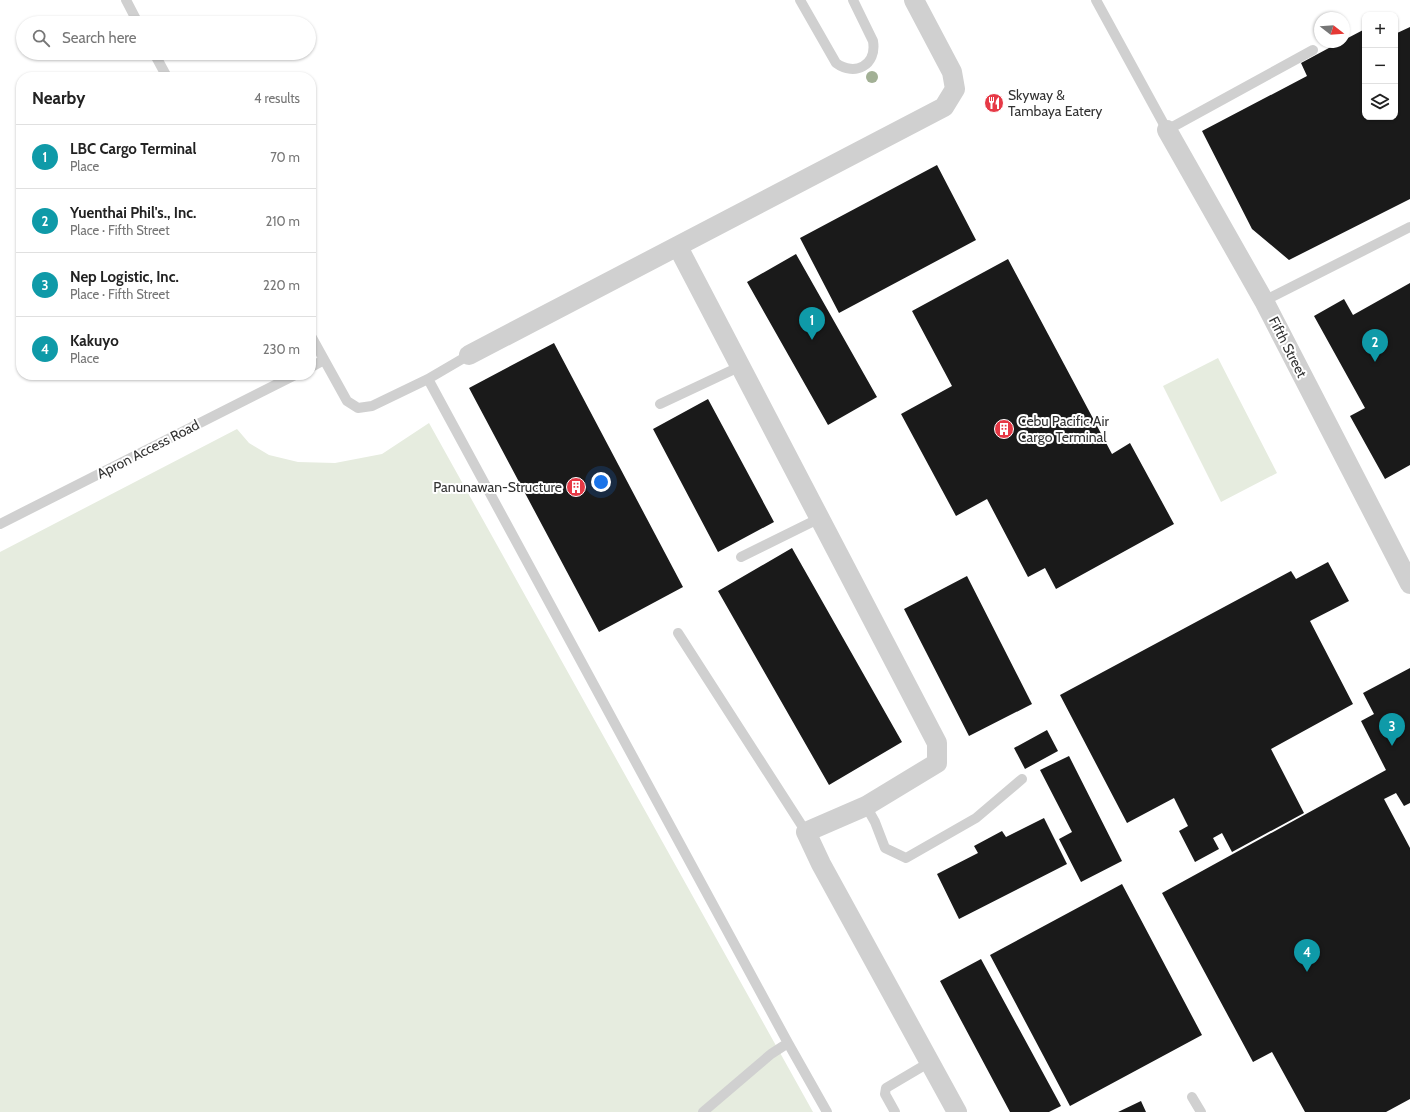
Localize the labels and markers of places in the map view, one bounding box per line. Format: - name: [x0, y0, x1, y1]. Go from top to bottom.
- place label: Skyway & Tambaya Eatery: [1008, 86, 1102, 120]
- restaurant icon: Skyway & Tambaya Eatery: [983, 92, 1005, 114]
- pin: 1: [799, 307, 825, 340]
- pin: 2: [1362, 329, 1388, 362]
- place label: Cebu Pacific Air Cargo Terminal: [1018, 412, 1109, 446]
- building icon: Cebu Pacific Air Cargo Terminal: [993, 418, 1015, 440]
- building icon: Panunawan-Structure: [565, 476, 587, 498]
- place label: Panunawan-Structure: [433, 478, 562, 496]
- pin: 3: [1379, 713, 1405, 746]
- pin: 4: [1294, 939, 1320, 972]

